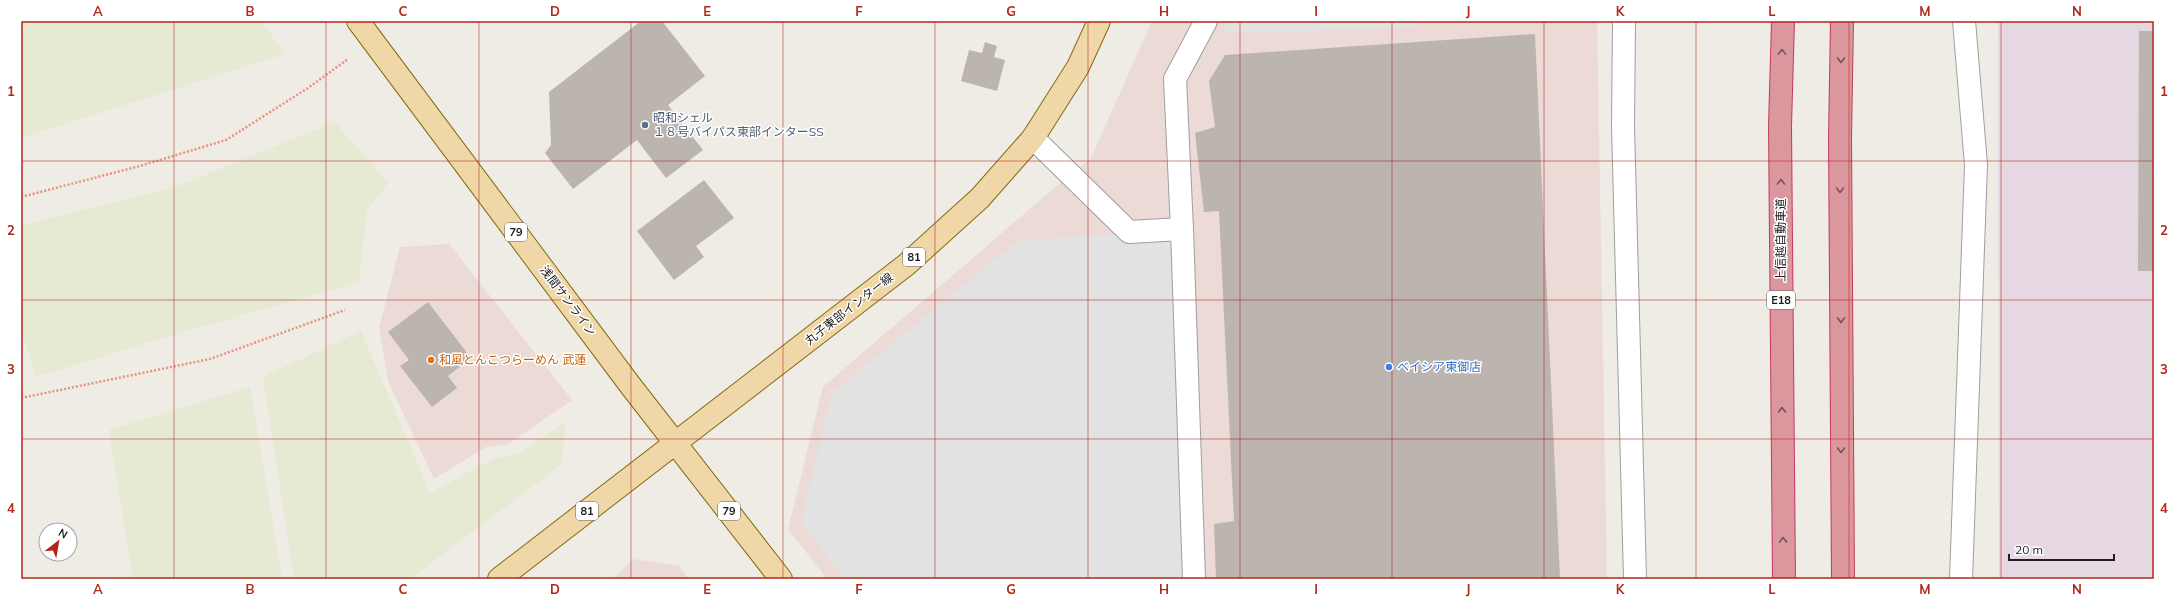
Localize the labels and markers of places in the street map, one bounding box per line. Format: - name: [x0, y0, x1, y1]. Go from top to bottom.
- place label: 昭和シェル １８号バイパス東部インターSS: [653, 110, 824, 139]
- marker: 昭和シェル １８号バイパス東部インターSS: [640, 120, 650, 130]
- place label: 和風とんこつらーめん 武蓮: [439, 352, 586, 367]
- marker: 和風とんこつらーめん 武蓮: [426, 355, 436, 365]
- place label: ベイシア東御店: [1397, 359, 1481, 374]
- marker: ベイシア東御店: [1384, 362, 1394, 372]

